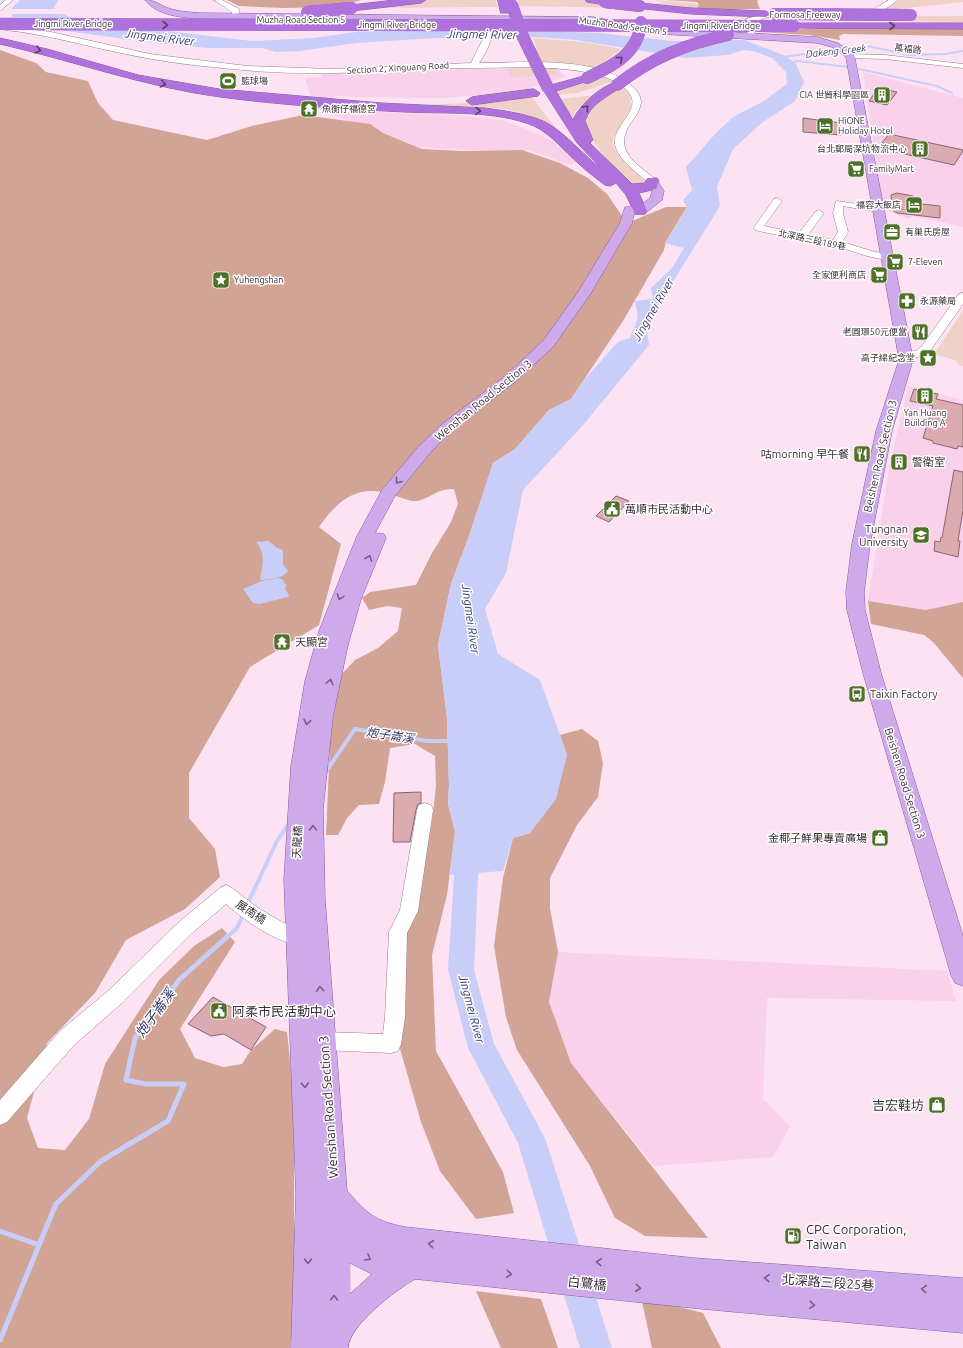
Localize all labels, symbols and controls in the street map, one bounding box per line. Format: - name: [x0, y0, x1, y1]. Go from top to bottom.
- street label: Formosa Freeway: [770, 10, 841, 20]
- street label: Muzha Road Section 5: [257, 15, 345, 25]
- street label: Muzha Road Section 5: [578, 15, 668, 37]
- street label: Jingmi River Bridge: [34, 19, 112, 29]
- street label: Jingmi River Bridge: [358, 20, 436, 30]
- one-way arrow: [162, 21, 168, 29]
- street label: Jingmi River Bridge: [682, 21, 760, 31]
- one-way arrow: [889, 22, 895, 30]
- water label: Jingmei River: [123, 26, 196, 48]
- water label: Jingmei River: [446, 27, 518, 41]
- water label: Dakeng Creek: [805, 42, 868, 60]
- street label: 萬福路: [894, 43, 922, 55]
- one-way arrow: [34, 45, 41, 54]
- one-way arrow: [616, 57, 623, 64]
- street label: Section 2, Xinguang Road: [347, 60, 449, 76]
- sports icon: 籃球場: [218, 71, 238, 91]
- place label: 籃球場: [241, 76, 268, 86]
- one-way arrow: [160, 79, 167, 87]
- building icon: CIA 世貿科學園區: [872, 85, 892, 105]
- place label: CIA 世貿科學園區: [799, 90, 869, 100]
- temple icon: 魚衡仔福德宮: [299, 99, 319, 119]
- place label: 魚衡仔福德宮: [322, 103, 376, 114]
- one-way arrow: [581, 106, 588, 113]
- one-way arrow: [475, 107, 481, 116]
- hotel icon: HiONE Holiday Hotel: [815, 116, 835, 136]
- place label: HiONE Holiday Hotel: [838, 116, 893, 136]
- building icon: 台北郵局深坑物流中心: [910, 139, 930, 159]
- place label: 台北郵局深坑物流中心: [817, 143, 907, 154]
- supermarket icon: FamilyMart: [846, 159, 866, 179]
- place label: FamilyMart: [869, 164, 915, 174]
- hotel icon: 福容大飯店: [904, 195, 924, 215]
- place label: 福容大飯店: [856, 200, 901, 210]
- office icon: 有巢氏房屋: [882, 222, 902, 242]
- place label: 有巢氏房屋: [905, 227, 950, 237]
- street label: 北深路三段189巷: [777, 228, 847, 252]
- supermarket icon: 7-Eleven: [885, 252, 905, 272]
- place label: 7-Eleven: [908, 257, 943, 267]
- supermarket icon: 全家便利商店: [869, 265, 889, 285]
- place icon: Yuhengshan: [211, 270, 231, 290]
- place label: 全家便利商店: [812, 270, 866, 280]
- place label: Yuhengshan: [234, 275, 283, 285]
- water label: Jingmei River: [629, 275, 676, 344]
- pharmacy icon: 永源藥局: [897, 291, 917, 311]
- place label: 永源藥局: [920, 296, 956, 306]
- restaurant icon: 老圓環50元便當: [910, 322, 930, 342]
- place label: 老圓環50元便當: [843, 327, 907, 337]
- place icon: 高子綿紀念堂: [918, 348, 938, 368]
- place label: 高子綿紀念堂: [861, 353, 915, 363]
- street label: Wenshan Road Section 3: [432, 357, 534, 443]
- building icon: Yan Huang Building A: [915, 386, 935, 406]
- street label: Beishen Road Section 3: [861, 399, 899, 513]
- place label: Yan Huang Building A: [903, 408, 947, 428]
- restaurant icon: 咕morning 早午餐: [852, 444, 872, 464]
- place label: 咕morning 早午餐: [761, 448, 849, 460]
- building icon: 警衛室: [889, 452, 909, 472]
- place label: 警衛室: [912, 456, 945, 468]
- one-way arrow: [396, 477, 403, 484]
- public building icon: 萬順市民活動中心: [602, 499, 622, 519]
- place label: 萬順市民活動中心: [625, 503, 713, 515]
- place label: Tungnan University: [859, 523, 909, 548]
- school or university icon: Tungnan University: [911, 525, 931, 545]
- one-way arrow: [365, 555, 373, 562]
- water label: Jingmei River: [460, 582, 482, 655]
- one-way arrow: [336, 593, 344, 600]
- temple icon: 天顯宮: [272, 632, 292, 652]
- place label: 天顯宮: [295, 636, 328, 648]
- one-way arrow: [326, 679, 334, 685]
- bus stop icon: Taixin Factory: [847, 684, 867, 704]
- place label: Taixin Factory: [870, 688, 938, 700]
- one-way arrow: [304, 719, 312, 725]
- water label: 炮子崙溪: [365, 725, 417, 745]
- street label: Beishen Road Section 3: [882, 726, 928, 840]
- street label: 天龍橋: [290, 825, 304, 859]
- one-way arrow: [309, 825, 317, 831]
- shop icon: 金椰子鮮果專賣廣場: [870, 828, 890, 848]
- place label: 金椰子鮮果專賣廣場: [768, 832, 867, 844]
- street label: 展南橋: [234, 898, 268, 926]
- water label: Jingmei River: [456, 972, 487, 1045]
- water label: 炮子崙溪: [132, 984, 179, 1040]
- one-way arrow: [315, 986, 324, 992]
- public building icon: 阿柔市民活動中心: [209, 1001, 229, 1021]
- place label: 阿柔市民活動中心: [232, 1004, 336, 1018]
- street label: Wenshan Road Section 3: [316, 1035, 340, 1179]
- one-way arrow: [301, 1082, 310, 1088]
- shop icon: 吉宏鞋坊: [927, 1095, 947, 1115]
- place label: 吉宏鞋坊: [872, 1098, 924, 1112]
- place label: CPC Corporation, Taiwan: [806, 1222, 906, 1251]
- fuel station icon: CPC Corporation, Taiwan: [783, 1226, 803, 1246]
- one-way arrow: [428, 1239, 434, 1248]
- one-way arrow: [364, 1253, 371, 1260]
- one-way arrow: [304, 1258, 312, 1264]
- one-way arrow: [596, 1258, 602, 1267]
- one-way arrow: [506, 1270, 512, 1279]
- street label: 北深路三段25巷: [781, 1272, 875, 1292]
- one-way arrow: [764, 1273, 770, 1282]
- street label: 白鷺橋: [567, 1274, 607, 1292]
- one-way arrow: [635, 1283, 642, 1292]
- one-way arrow: [921, 1285, 927, 1294]
- one-way arrow: [330, 1295, 339, 1301]
- one-way arrow: [809, 1300, 815, 1309]

